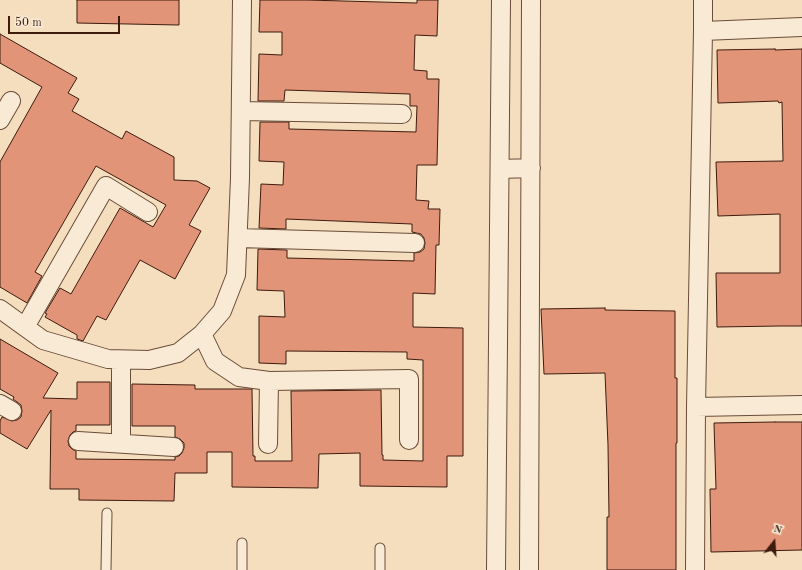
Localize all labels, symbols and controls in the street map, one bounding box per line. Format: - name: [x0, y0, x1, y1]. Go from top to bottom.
- scale bar: [10, 8, 122, 34]
- text: 50 m: [15, 17, 42, 29]
- north arrow: [754, 522, 794, 562]
- text: N: [772, 524, 783, 537]

